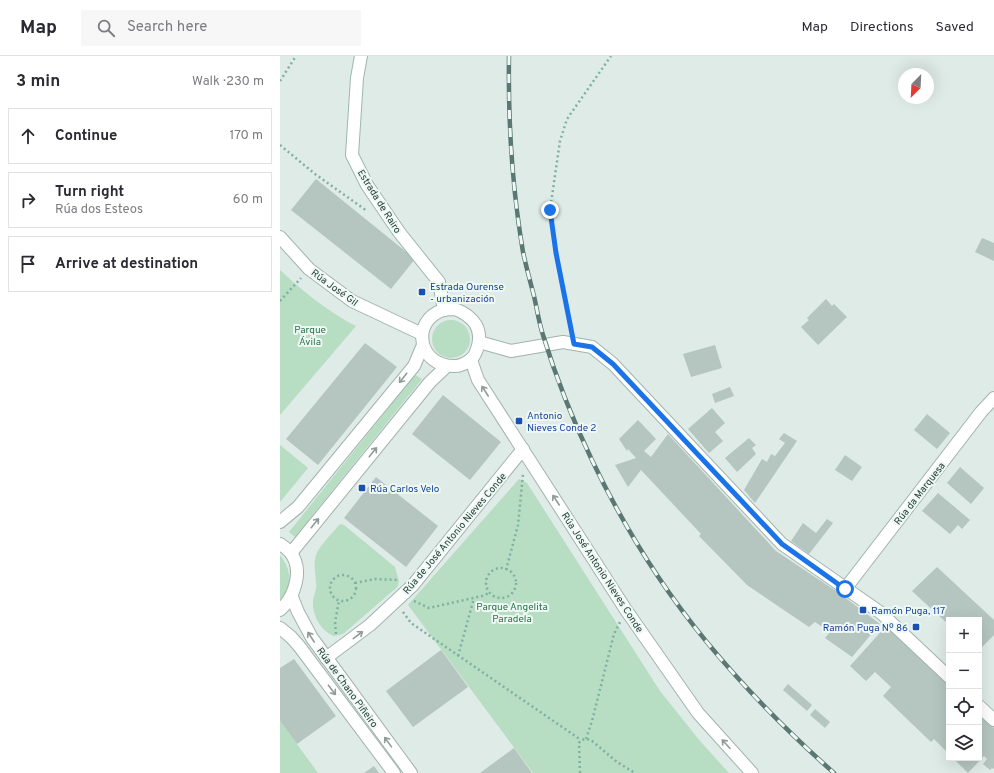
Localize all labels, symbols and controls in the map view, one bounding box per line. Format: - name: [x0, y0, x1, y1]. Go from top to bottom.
- search box: [81, 10, 361, 46]
- text: Map: [20, 16, 57, 40]
- icon: search: [95, 17, 117, 39]
- text: Search here: [127, 18, 207, 37]
- text: Map: [802, 19, 828, 36]
- text: Directions: [850, 19, 914, 36]
- text: Saved: [936, 19, 974, 36]
- north arrow: [898, 68, 934, 104]
- text: 3 min: [16, 71, 60, 93]
- text: Walk · 230 m: [192, 74, 264, 90]
- icon: ahead: [17, 125, 39, 147]
- text: Continue: [55, 127, 117, 146]
- text: 170 m: [229, 128, 263, 144]
- street label: Estrada de Rairo: [354, 167, 404, 237]
- text: Turn right: [55, 183, 124, 202]
- icon: right: [17, 189, 39, 211]
- text: 60 m: [233, 192, 263, 208]
- route end: [541, 201, 559, 219]
- text: Rúa dos Esteos: [55, 202, 143, 218]
- icon: arrive: [17, 253, 39, 275]
- text: Arrive at destination: [55, 255, 198, 274]
- street label: Rúa José Gil: [308, 267, 360, 310]
- place label: Estrada Ourense - urbanización: [430, 281, 504, 306]
- marker: Estrada Ourense - urbanización: [417, 287, 427, 297]
- park label: Parque Ávila: [294, 324, 326, 349]
- one-way arrow: [399, 373, 408, 384]
- one-way arrow: [481, 385, 489, 397]
- place label: Antonio Nieves Conde 2: [527, 410, 597, 435]
- marker: Antonio Nieves Conde 2: [514, 416, 524, 426]
- one-way arrow: [369, 447, 378, 458]
- street label: Rúa da Marquesa: [892, 460, 949, 528]
- street label: Rúa de José Antonio Nieves Conde: [400, 471, 510, 597]
- marker: Rúa Carlos Velo: [357, 483, 367, 493]
- place label: Rúa Carlos Velo: [370, 483, 440, 496]
- one-way arrow: [551, 494, 559, 506]
- street label: Rúa José Antonio Nieves Conde: [558, 510, 646, 636]
- one-way arrow: [311, 517, 320, 528]
- route start: [836, 580, 854, 598]
- park label: Parque Angelita Paradela: [476, 601, 548, 626]
- marker: Ramón Puga, 117: [858, 605, 868, 615]
- place label: Ramón Puga, 117: [871, 605, 945, 618]
- map controls: [946, 617, 982, 761]
- button: +: [946, 617, 982, 653]
- place label: Ramón Puga Nº 86: [823, 622, 908, 635]
- marker: Ramón Puga Nº 86: [911, 622, 921, 632]
- one-way arrow: [352, 630, 363, 639]
- one-way arrow: [307, 631, 315, 642]
- street label: Rúa de Chano Piñeiro: [313, 645, 380, 731]
- button: −: [946, 653, 982, 689]
- one-way arrow: [328, 684, 336, 695]
- button: locate: [946, 689, 982, 725]
- button: layers: [946, 725, 982, 761]
- one-way arrow: [384, 736, 392, 747]
- one-way arrow: [722, 739, 731, 749]

